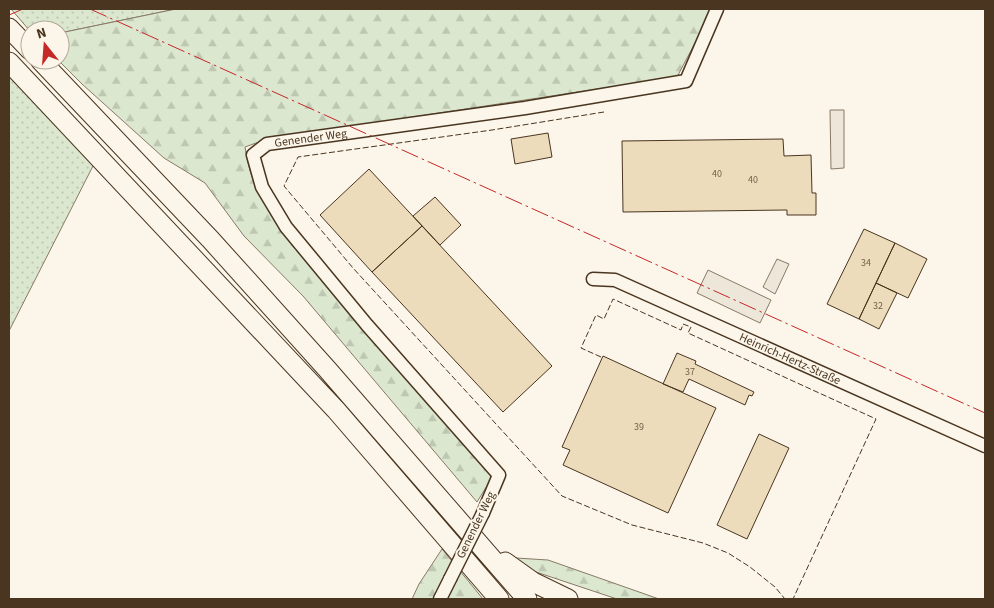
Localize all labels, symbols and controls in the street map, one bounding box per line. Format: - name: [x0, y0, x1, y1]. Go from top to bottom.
- north arrow: [20, 20, 70, 70]
- text: N: [34, 23, 49, 44]
- street label: Genender Weg: [273, 124, 348, 151]
- house number: 40: [712, 167, 722, 181]
- house number: 40: [748, 173, 758, 187]
- house number: 34: [861, 256, 871, 270]
- house number: 32: [873, 299, 883, 313]
- street label: Heinrich-Hertz-Straße: [737, 328, 844, 389]
- house number: 37: [685, 365, 695, 379]
- house number: 39: [634, 420, 644, 434]
- street label: Genender Weg: [452, 488, 500, 562]

